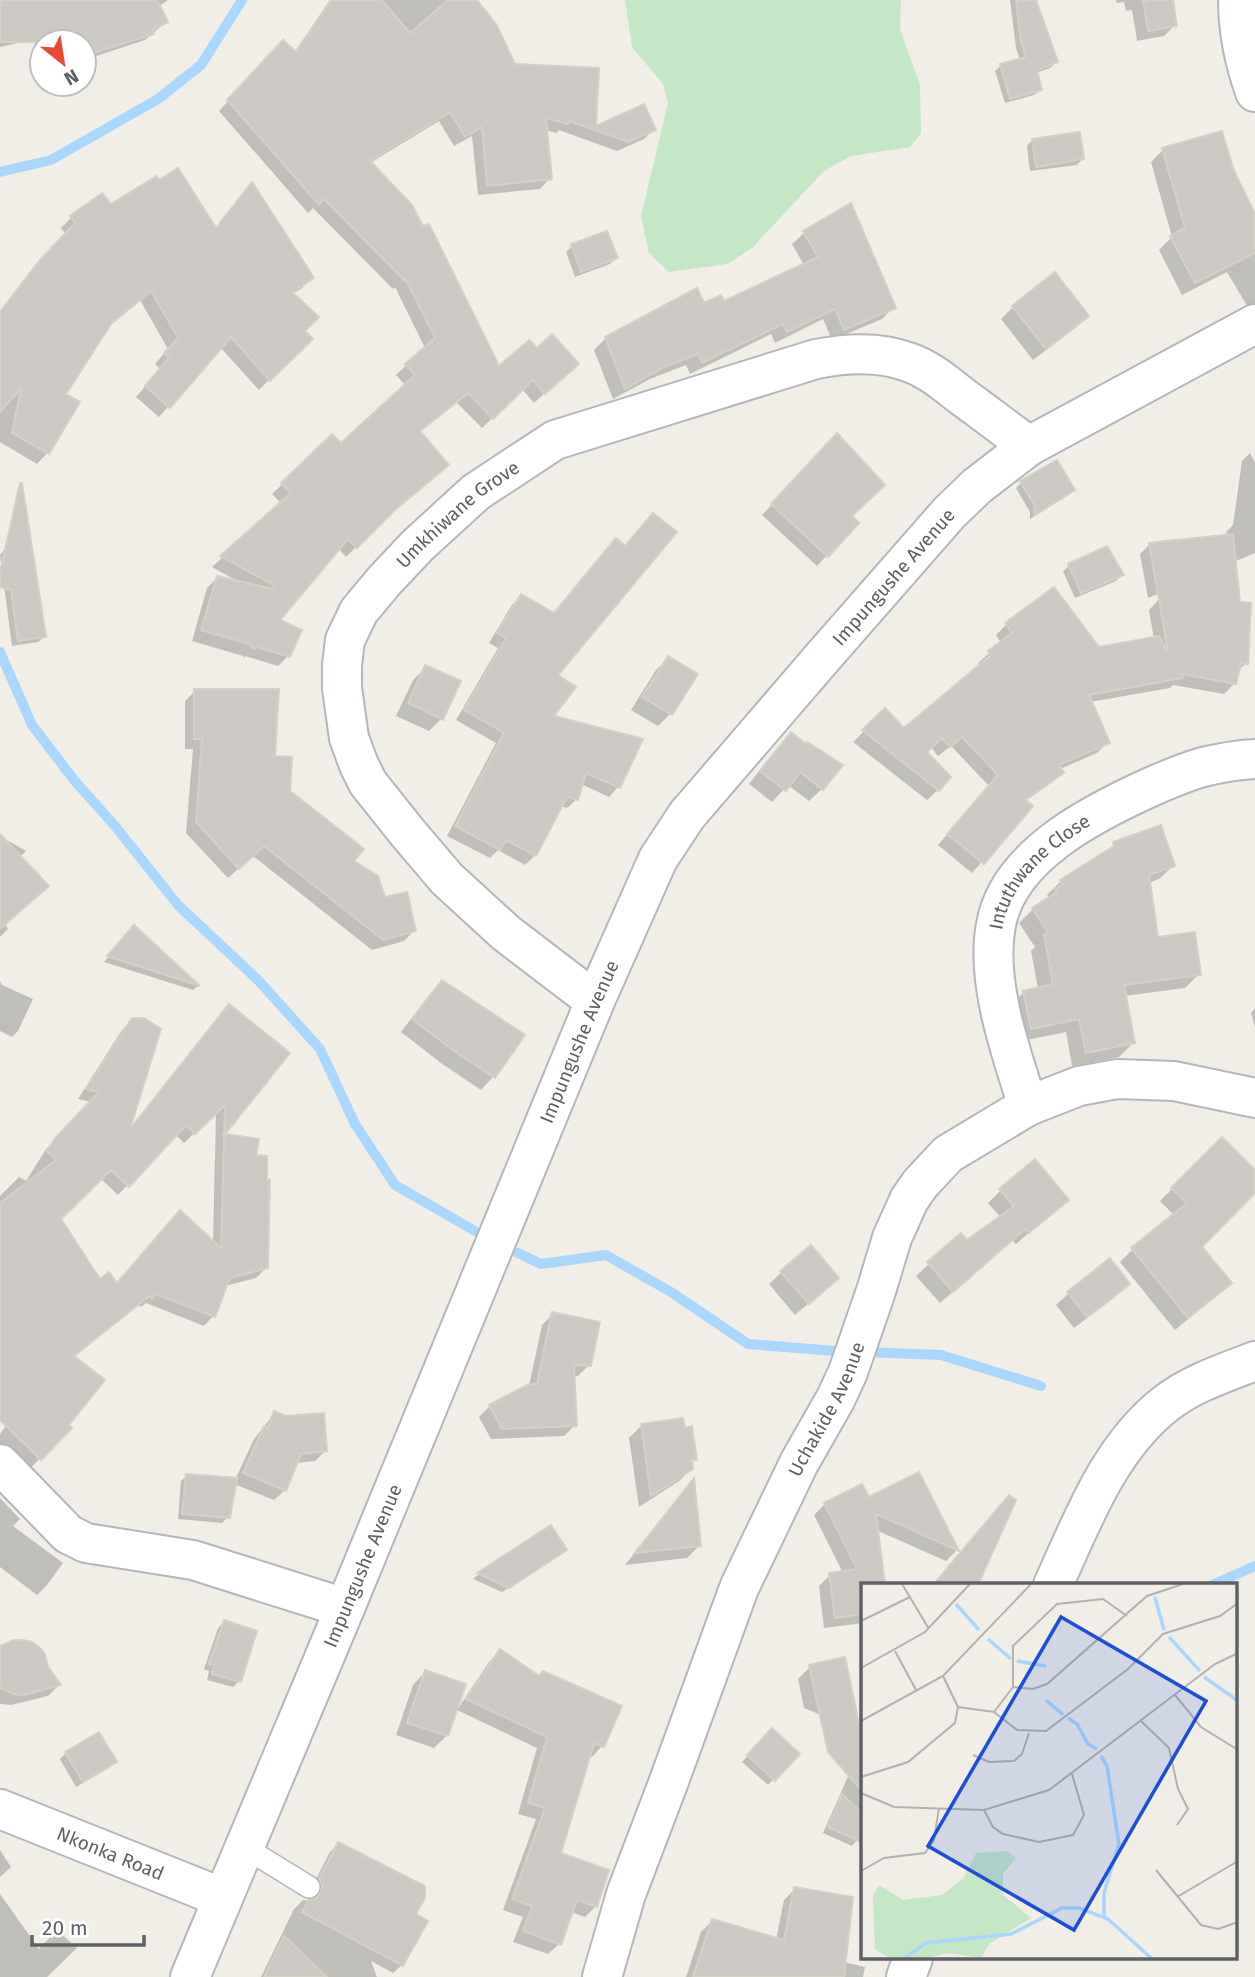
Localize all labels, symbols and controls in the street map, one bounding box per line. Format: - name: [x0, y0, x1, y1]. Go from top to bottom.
- north arrow: [28, 28, 98, 98]
- text: N: [60, 64, 82, 90]
- street label: Umkhiwane Grove: [391, 456, 524, 573]
- street label: Impungushe Avenue: [827, 504, 960, 650]
- street label: Intuthwane Close: [984, 809, 1094, 931]
- street label: Impungushe Avenue: [535, 957, 624, 1127]
- street label: Uchakide Avenue: [783, 1339, 870, 1480]
- street label: Impungushe Avenue: [319, 1481, 407, 1651]
- inset map: [861, 1583, 1238, 1960]
- street label: Nkonka Road: [53, 1822, 167, 1885]
- scale bar: [32, 1904, 144, 1948]
- text: 20 m: [42, 1915, 88, 1941]

